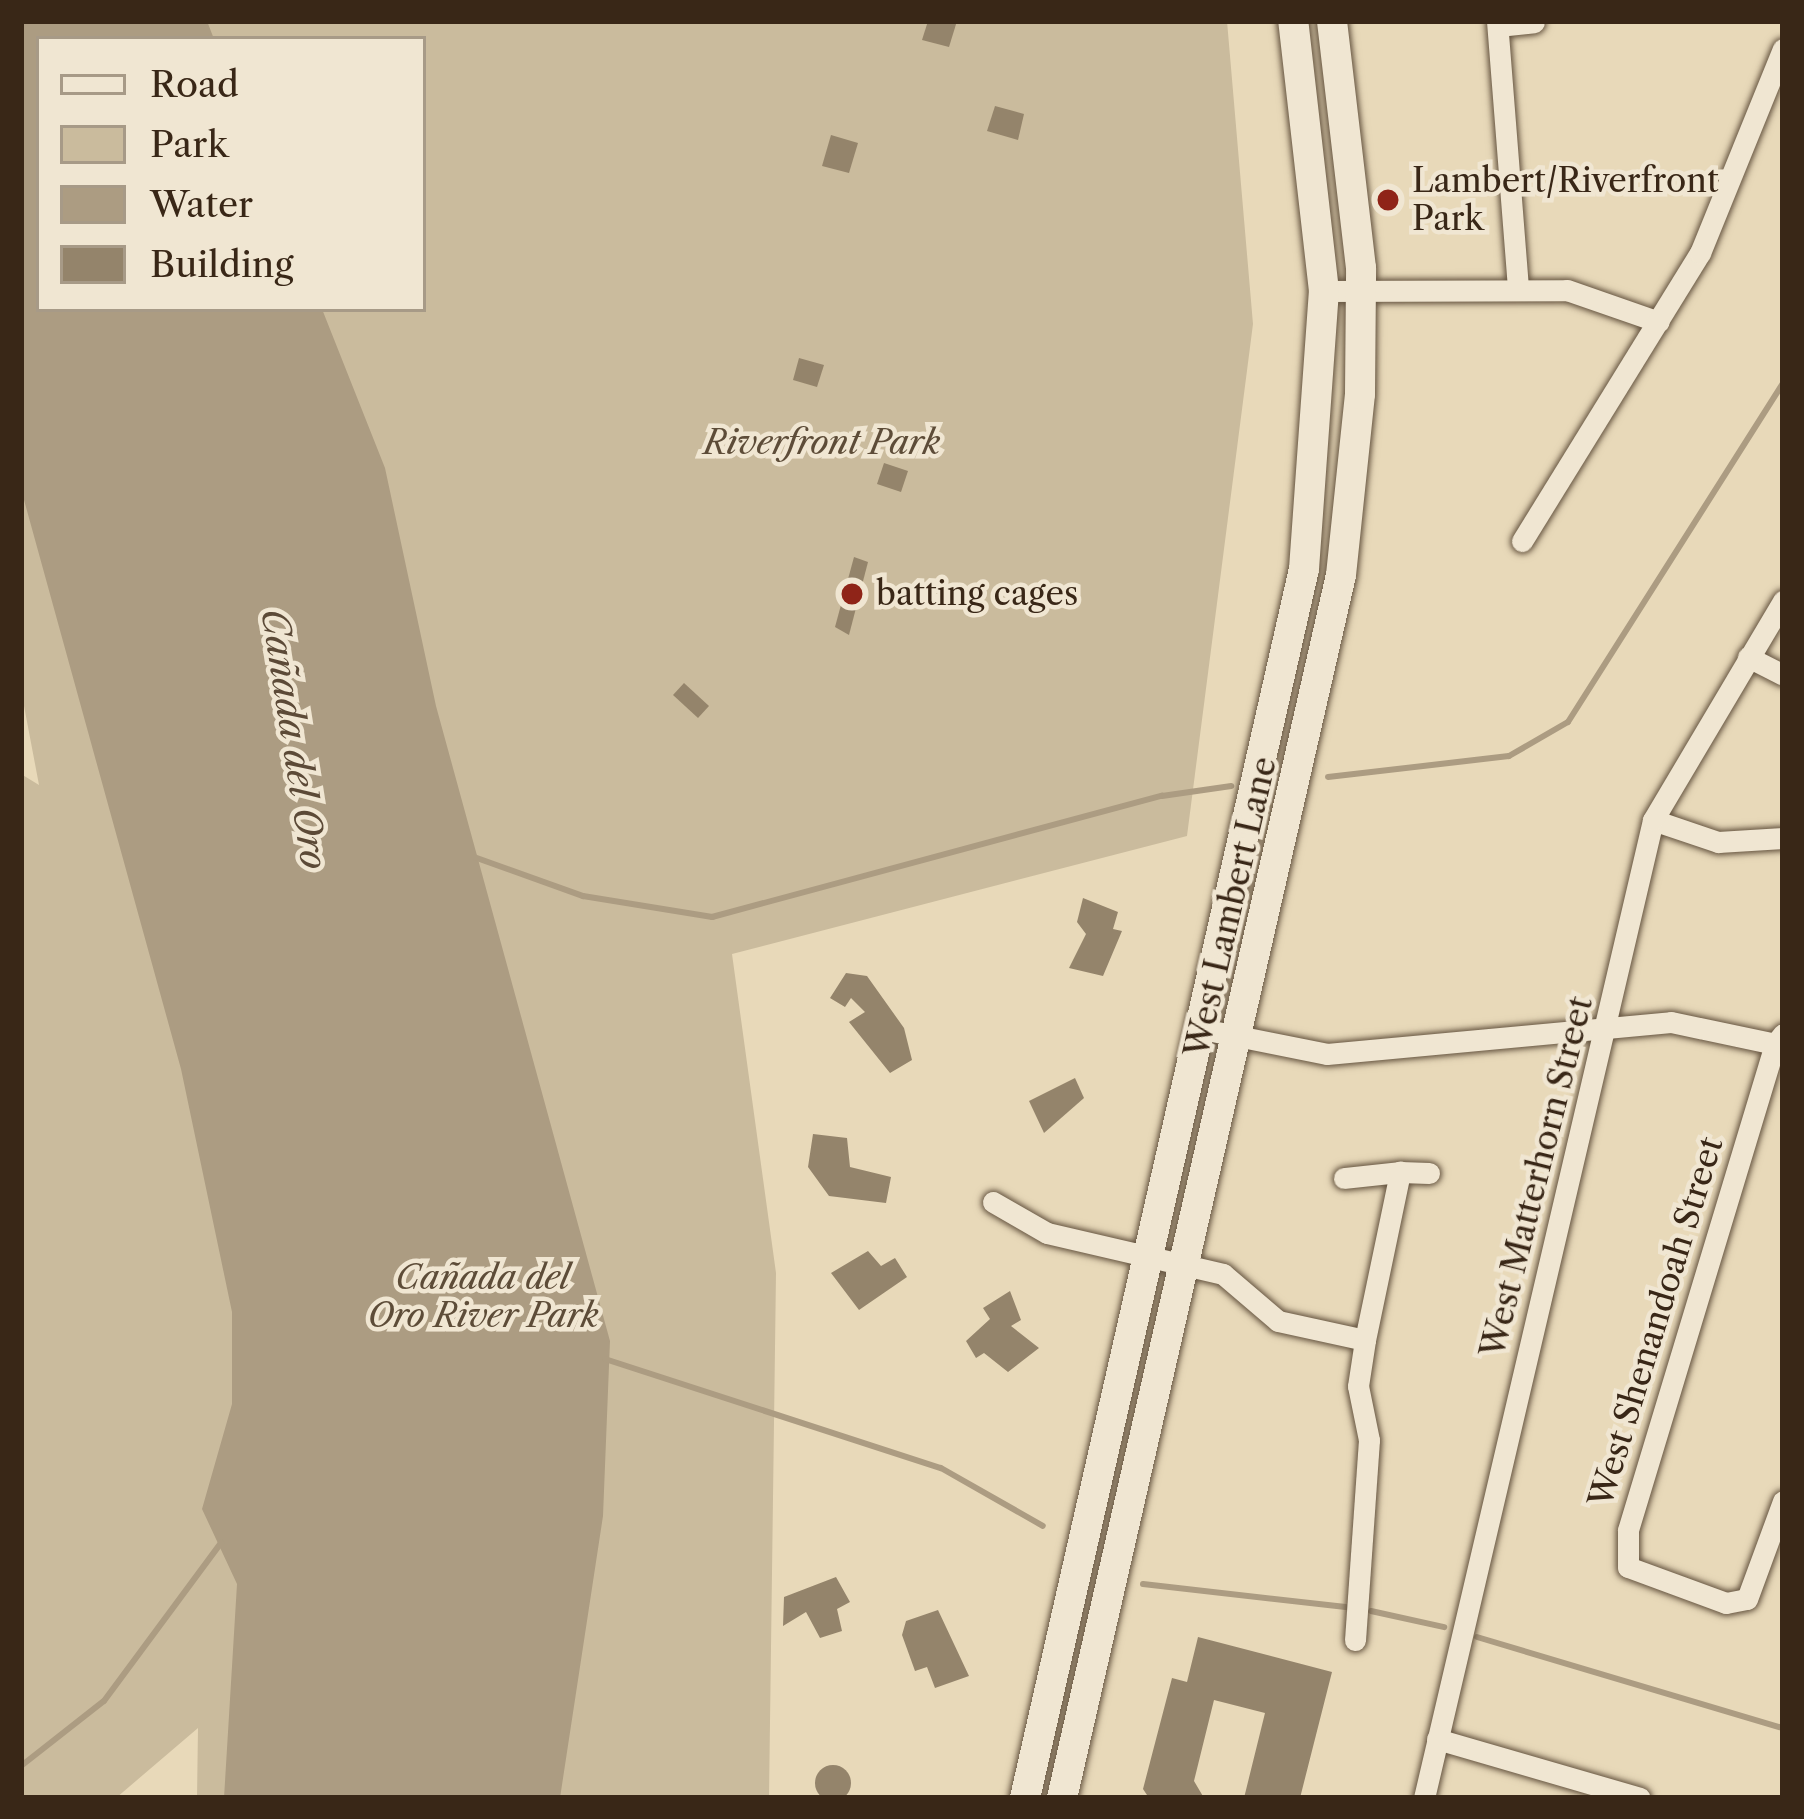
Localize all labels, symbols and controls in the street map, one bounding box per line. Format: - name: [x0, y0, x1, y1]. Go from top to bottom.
- legend: [36, 36, 426, 312]
- text: Road: [150, 62, 239, 106]
- text: Park: [150, 122, 228, 166]
- place label: Lambert/Riverfront Park: [1412, 161, 1719, 239]
- text: Water: [150, 182, 253, 226]
- marker: Lambert/Riverfront Park: [1375, 187, 1401, 213]
- text: Building: [150, 242, 293, 286]
- park label: Riverfront Park: [704, 423, 940, 463]
- place label: batting cages: [876, 574, 1078, 614]
- marker: batting cages: [839, 581, 865, 607]
- water label: Cañada del Oro: [252, 606, 336, 872]
- street label: West Lambert Lane: [1177, 753, 1285, 1061]
- street label: West Matterhorn Street: [1473, 993, 1601, 1361]
- street label: West Shenandoah Street: [1581, 1132, 1731, 1512]
- park label: Cañada del Oro River Park: [367, 1258, 599, 1336]

